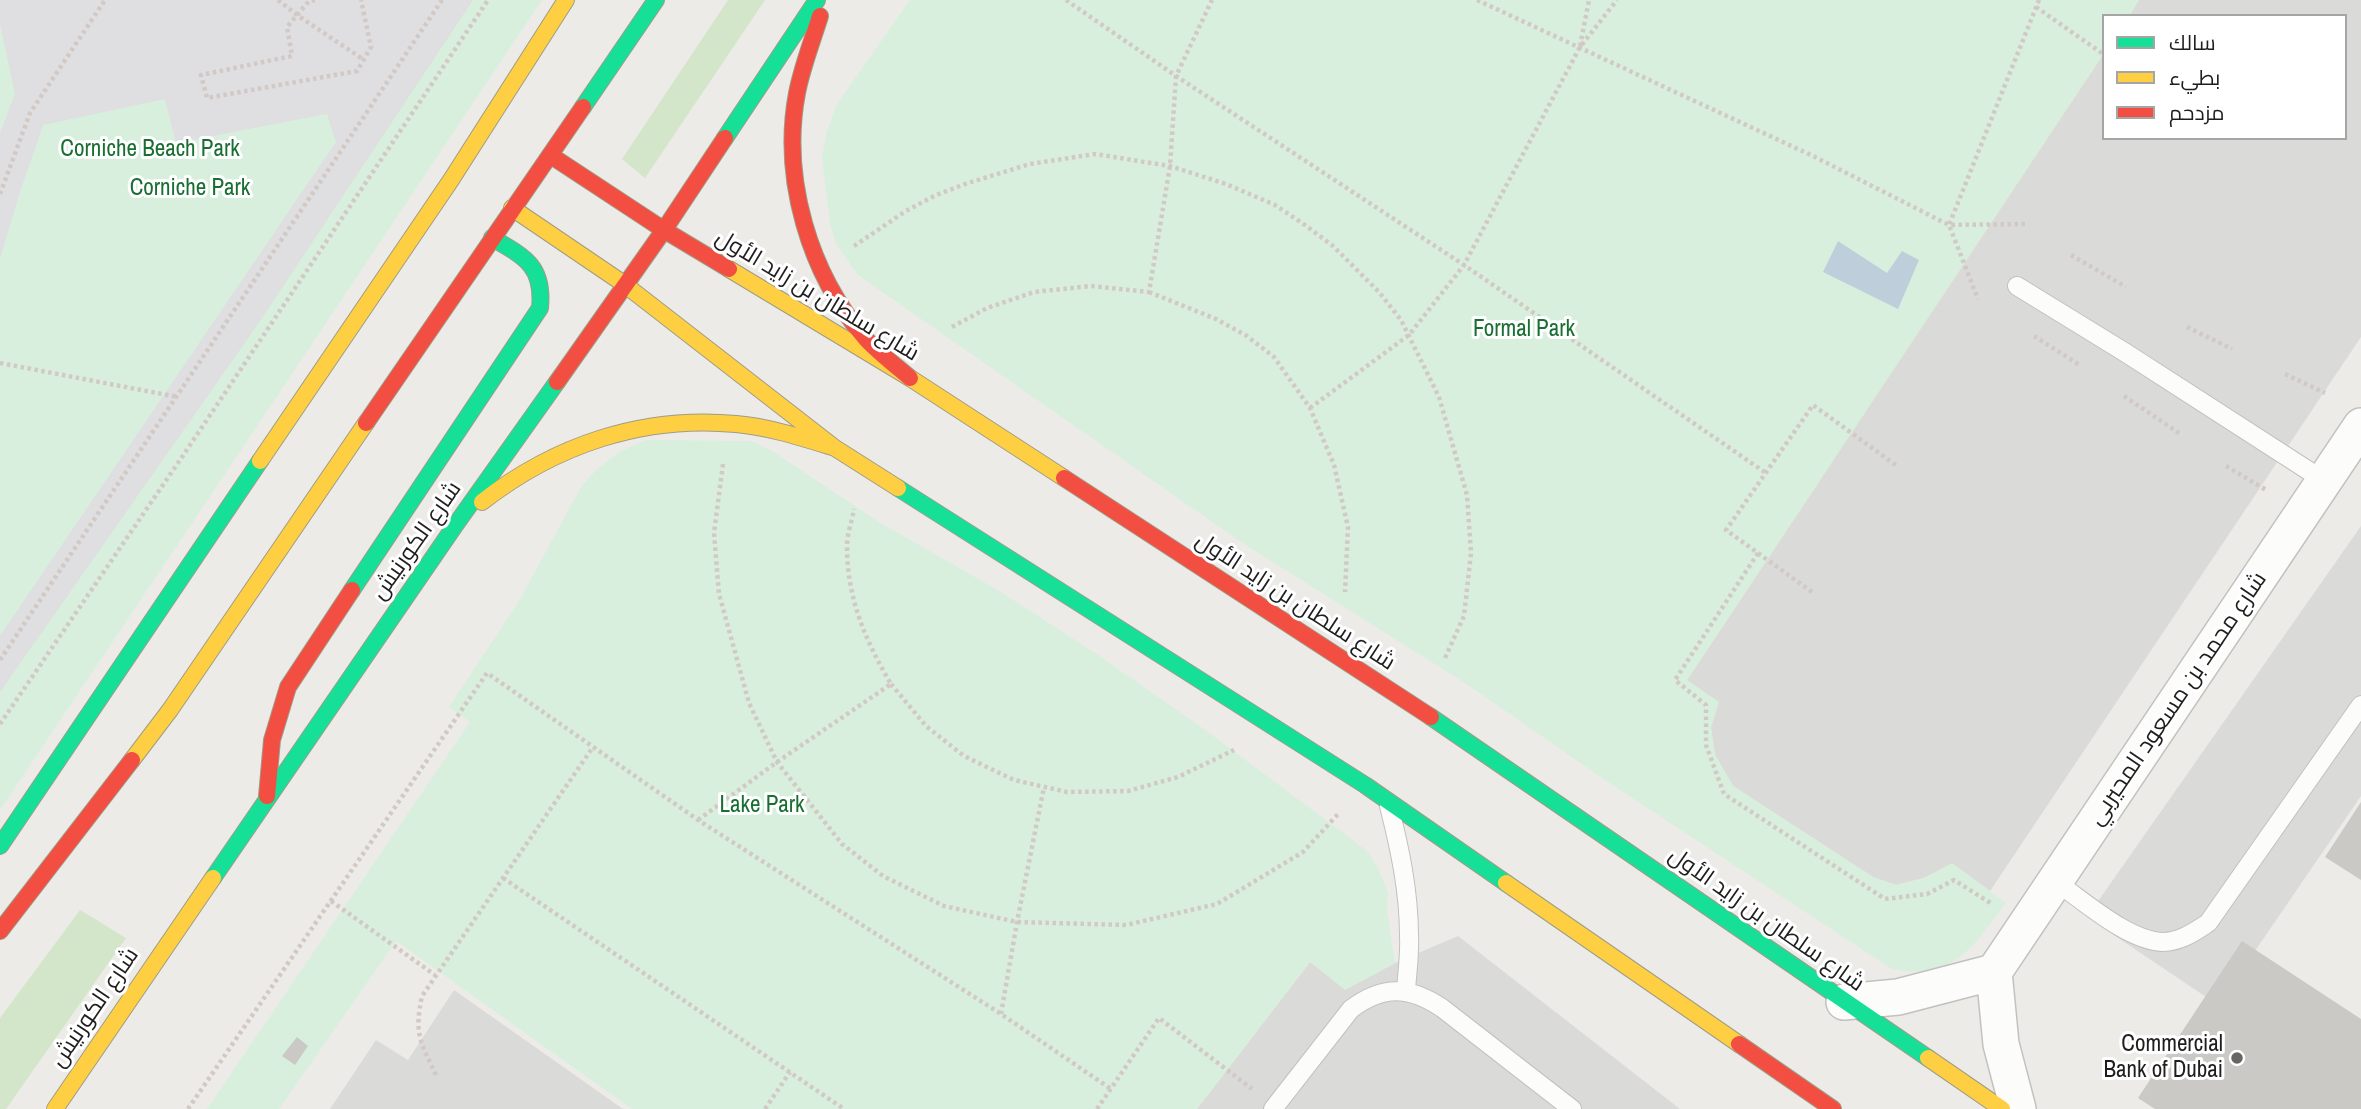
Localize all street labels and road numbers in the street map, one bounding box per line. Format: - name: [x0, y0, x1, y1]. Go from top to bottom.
- street label: شارع سلطان بن زايد الأول: [710, 224, 924, 368]
- street label: شارع الكورنيش: [366, 476, 468, 606]
- street label: شارع سلطان بن زايد الأول: [1190, 527, 1400, 677]
- street label: شارع محمد بن مسعود المحيربي: [2083, 567, 2273, 831]
- street label: شارع سلطان بن زايد الأول: [1663, 842, 1869, 998]
- street label: شارع الكورنيش: [45, 943, 145, 1073]

